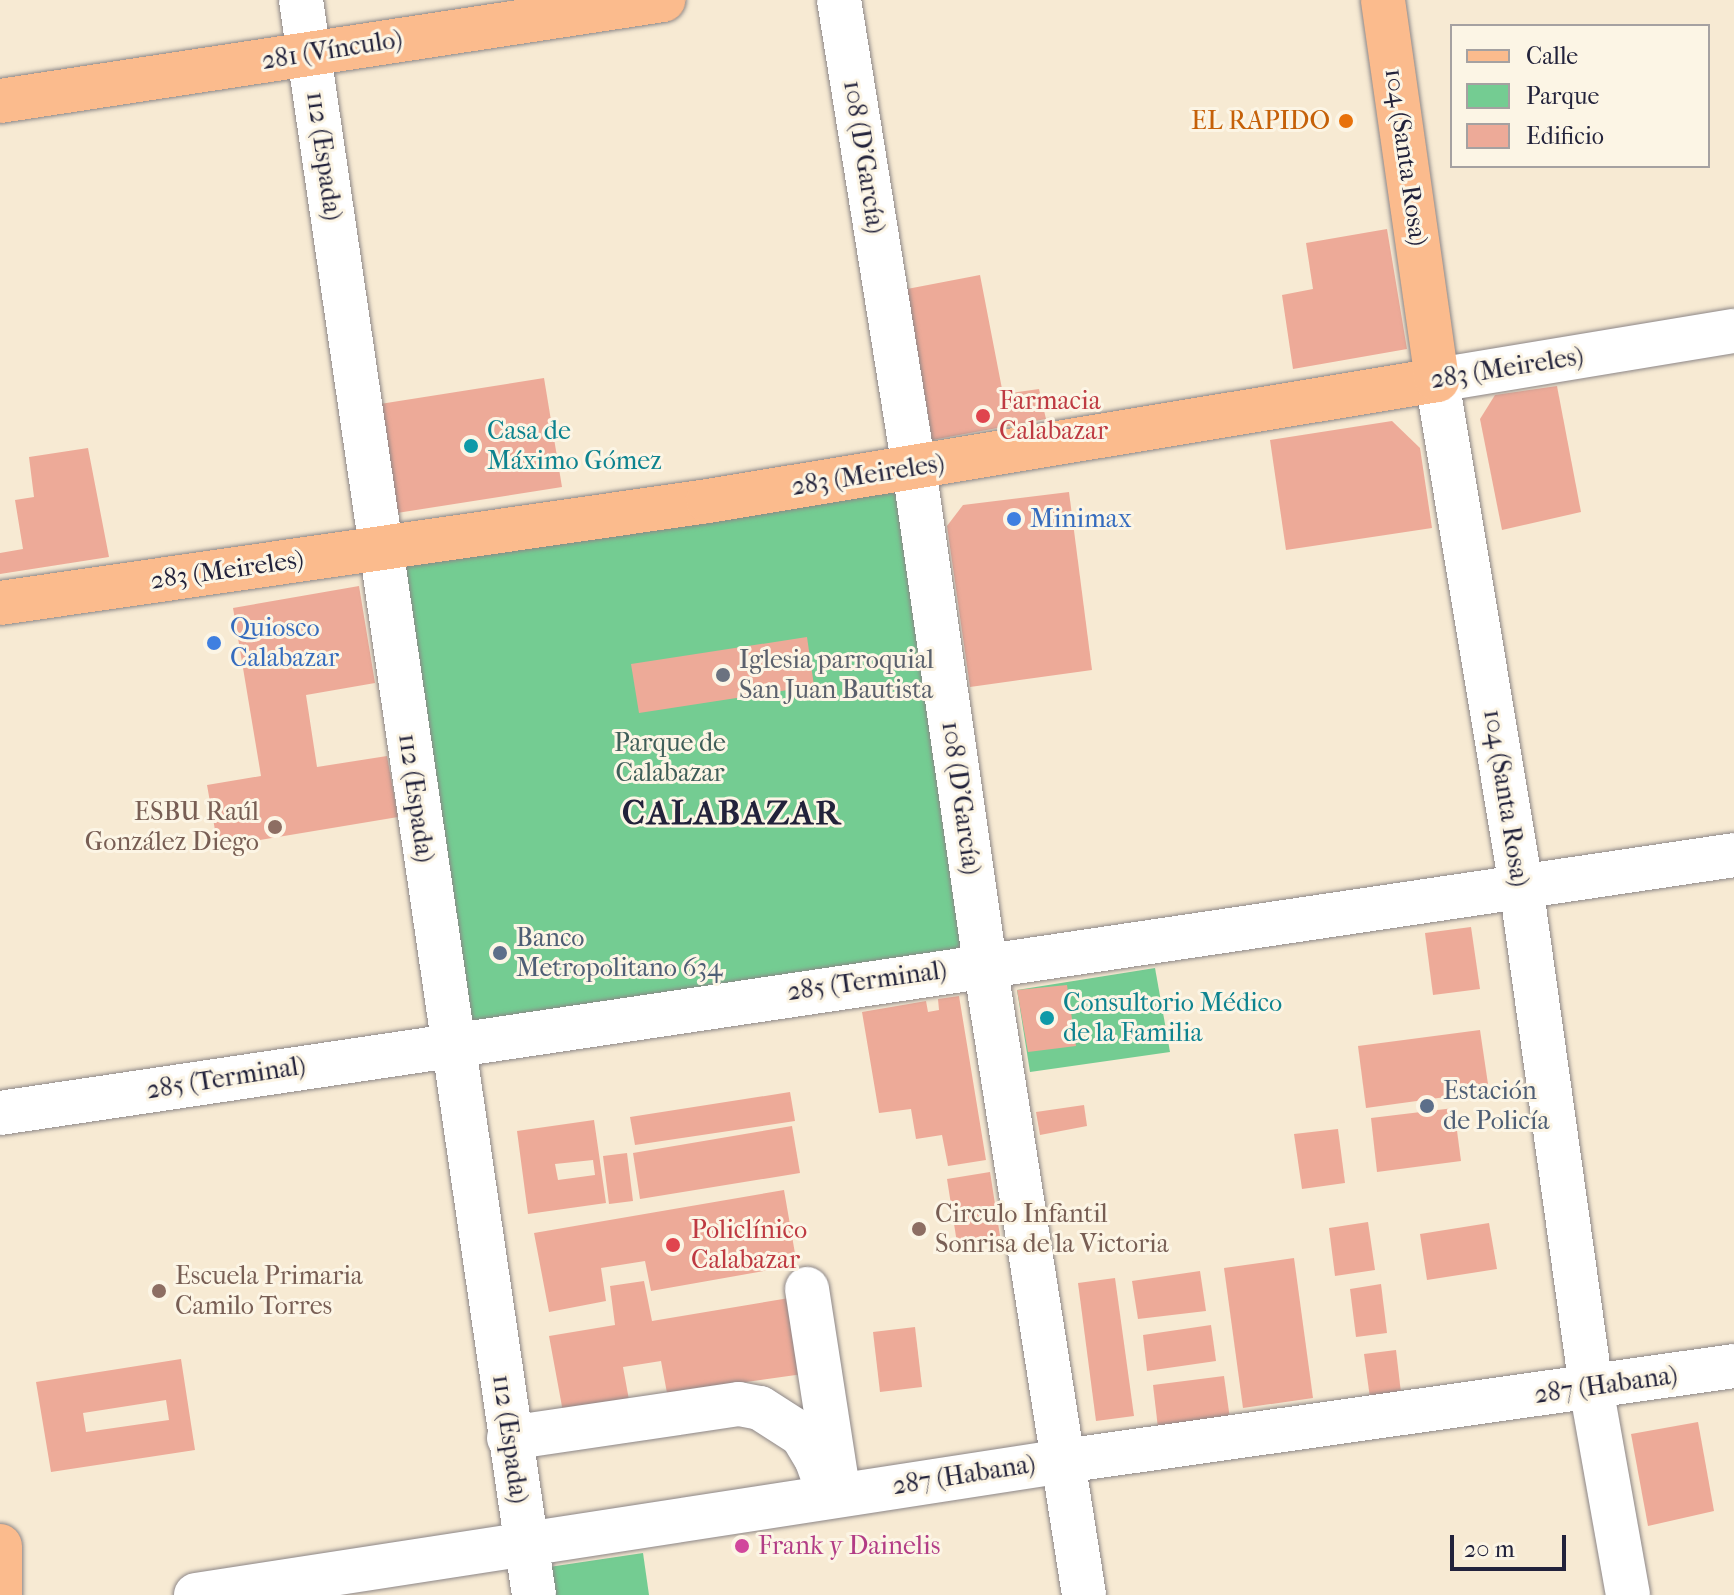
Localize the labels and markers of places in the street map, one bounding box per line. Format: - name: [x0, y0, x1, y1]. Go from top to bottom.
- place label: EL RAPIDO: [1191, 105, 1330, 137]
- marker: EL RAPIDO: [1337, 112, 1355, 130]
- place label: Farmacia Calabazar: [999, 385, 1108, 446]
- marker: Farmacia Calabazar: [974, 407, 992, 425]
- place label: Casa de Máximo Gómez: [487, 415, 662, 476]
- marker: Casa de Máximo Gómez: [462, 437, 480, 455]
- place label: Minimax: [1030, 503, 1131, 535]
- marker: Minimax: [1005, 510, 1023, 528]
- place label: Quiosco Calabazar: [230, 612, 339, 674]
- marker: Quiosco Calabazar: [205, 634, 223, 652]
- place label: Iglesia parroquial San Juan Bautista: [739, 644, 934, 706]
- marker: Iglesia parroquial San Juan Bautista: [714, 666, 732, 684]
- place label: ESBU Raúl González Diego: [85, 796, 259, 858]
- marker: ESBU Raúl González Diego: [266, 818, 284, 836]
- place label: Banco Metropolitano 634: [516, 922, 723, 984]
- marker: Banco Metropolitano 634: [491, 944, 509, 962]
- place label: Consultorio Médico de la Familia: [1063, 987, 1282, 1048]
- marker: Consultorio Médico de la Familia: [1038, 1009, 1056, 1027]
- place label: Estación de Policía: [1443, 1075, 1550, 1136]
- marker: Estación de Policía: [1418, 1097, 1436, 1115]
- place label: Circulo Infantil Sonrisa de la Victoria: [935, 1198, 1169, 1260]
- place label: Policlínico Calabazar: [691, 1214, 807, 1276]
- marker: Circulo Infantil Sonrisa de la Victoria: [910, 1220, 928, 1238]
- marker: Policlínico Calabazar: [662, 1234, 684, 1256]
- place label: Escuela Primaria Camilo Torres: [175, 1260, 363, 1322]
- marker: Escuela Primaria Camilo Torres: [150, 1282, 168, 1300]
- place label: Frank y Dainelis: [758, 1530, 940, 1562]
- marker: Frank y Dainelis: [733, 1537, 751, 1555]

